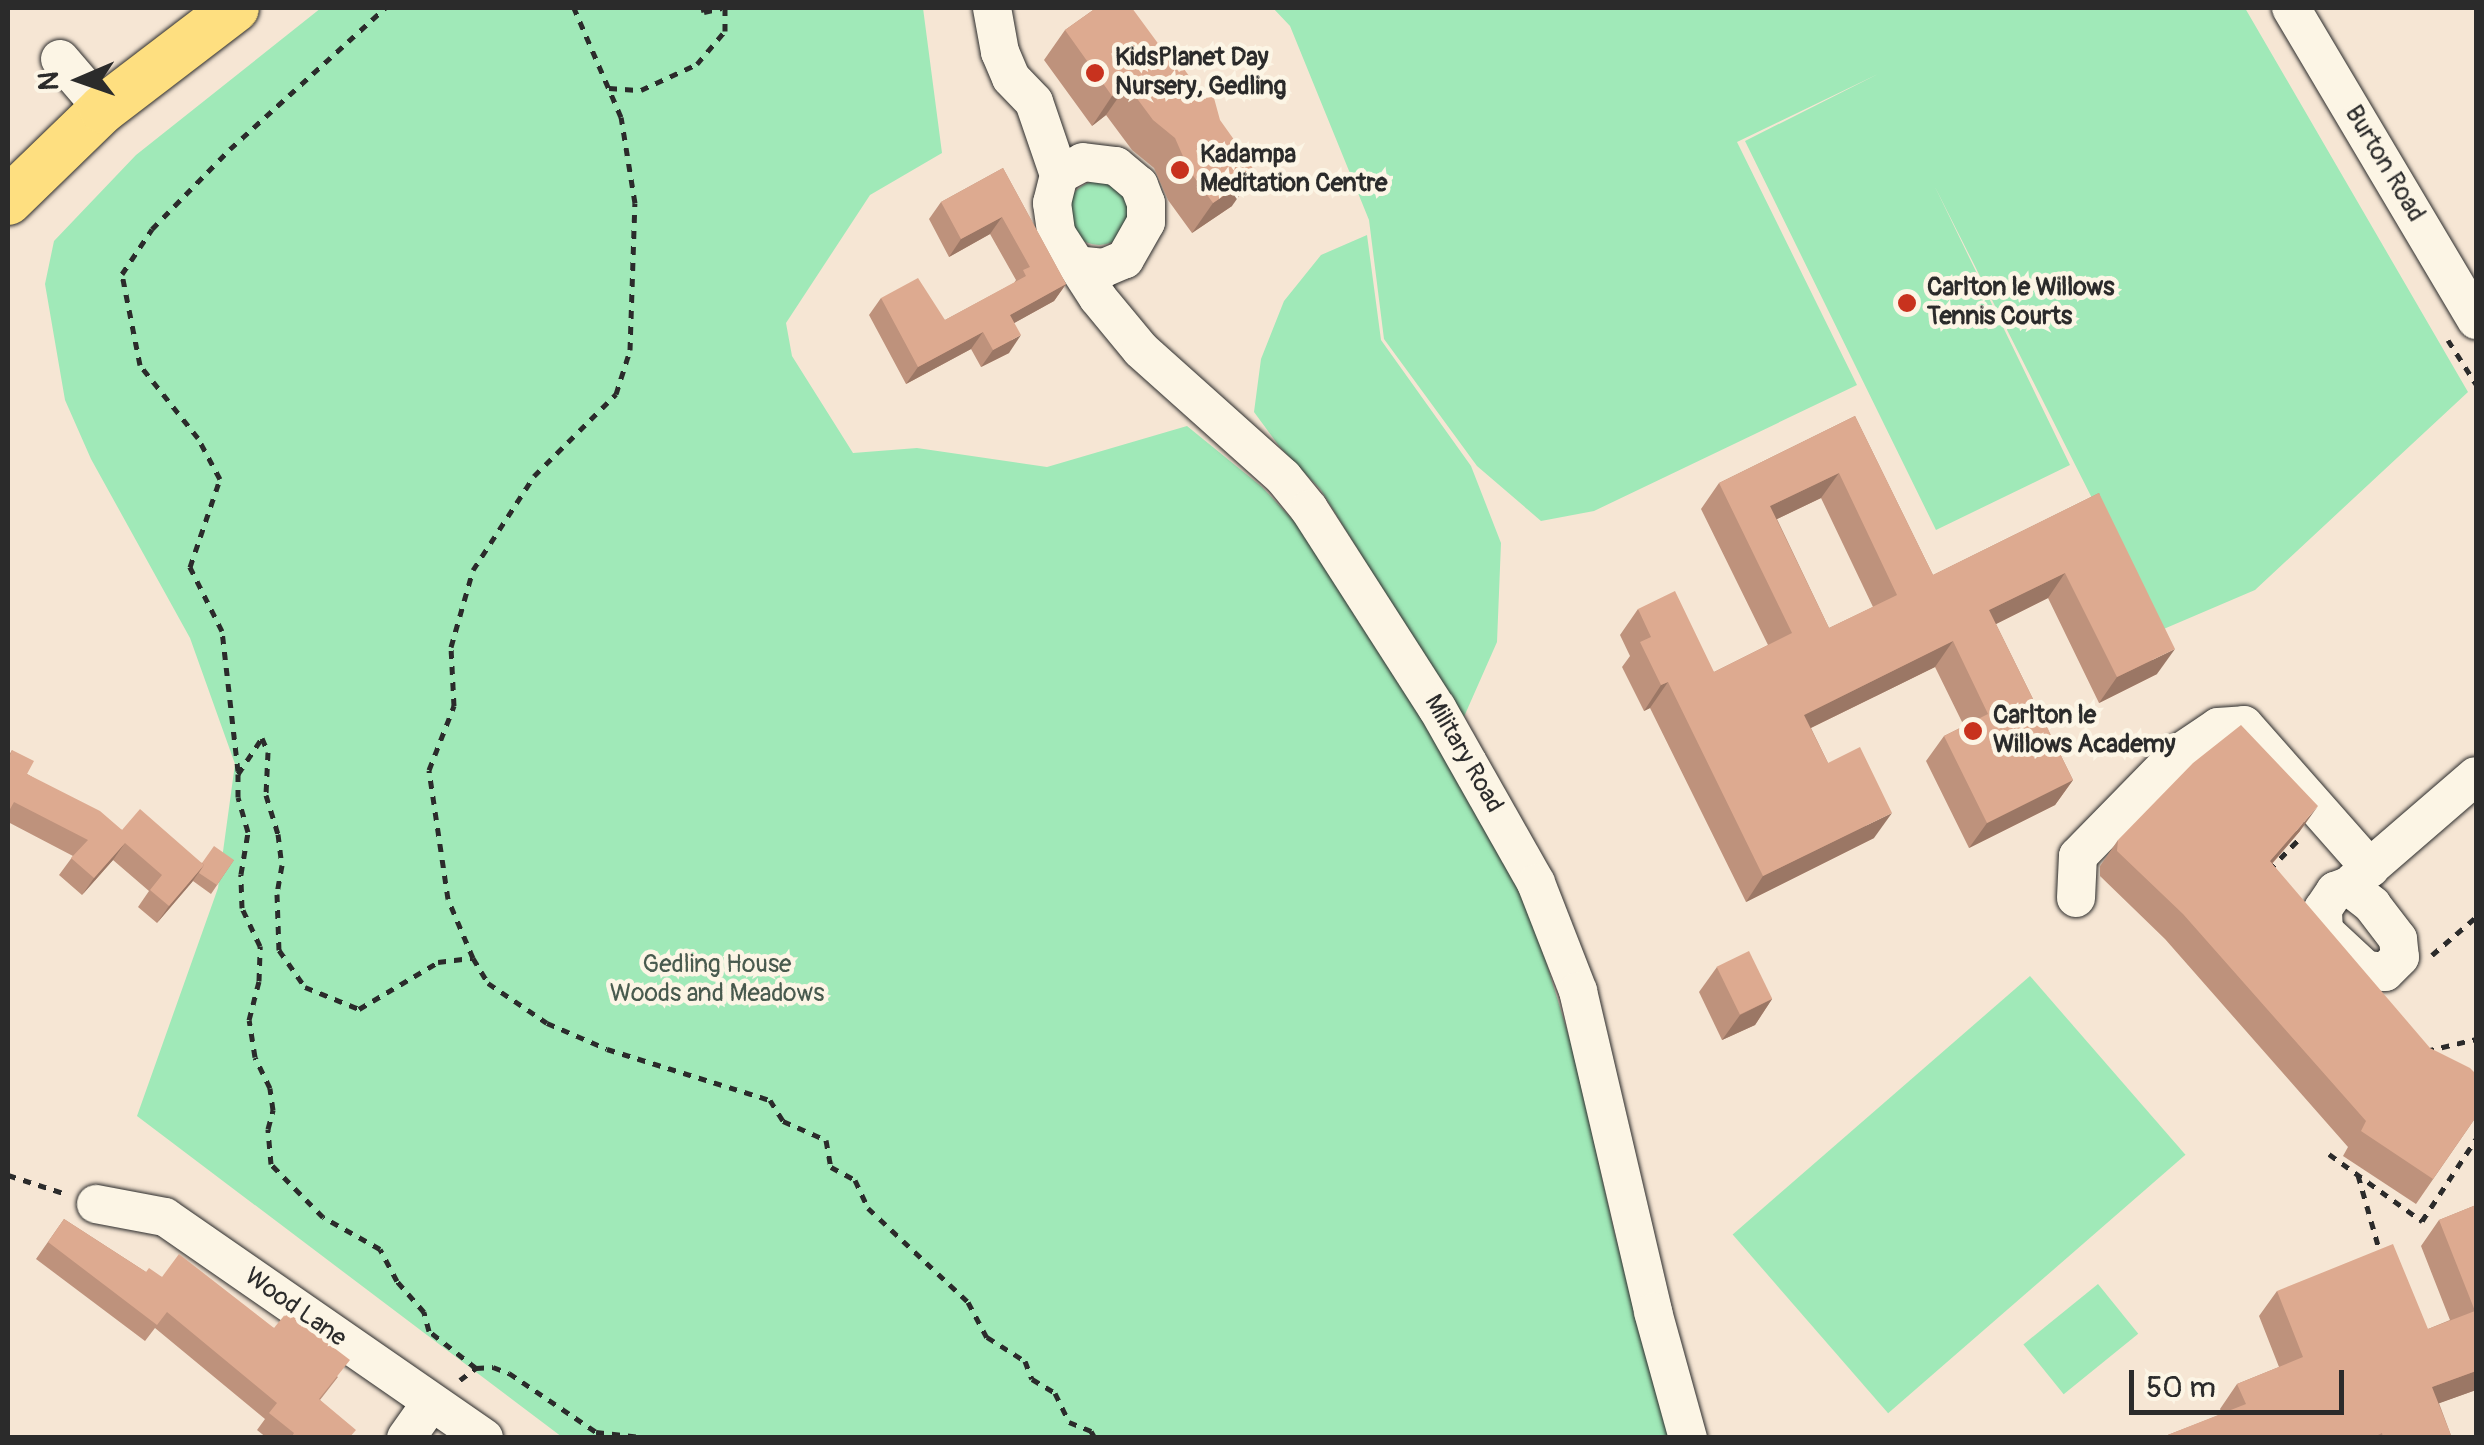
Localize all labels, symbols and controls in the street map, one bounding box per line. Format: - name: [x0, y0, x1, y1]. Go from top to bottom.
- north arrow: [30, 30, 130, 130]
- place label: KidsPlanet Day Nursery, Gedling: [1115, 44, 1286, 103]
- marker: KidsPlanet Day Nursery, Gedling: [1084, 62, 1106, 84]
- text: N: [32, 71, 67, 91]
- street label: Burton Road: [2338, 100, 2430, 228]
- place label: Kadampa Meditation Centre: [1200, 141, 1387, 200]
- marker: Kadampa Meditation Centre: [1169, 159, 1191, 181]
- place label: Carlton le Willows Tennis Courts: [1927, 274, 2114, 333]
- marker: Carlton le Willows Tennis Courts: [1896, 292, 1918, 314]
- street label: Military Road: [1417, 690, 1509, 818]
- place label: Carlton le Willows Academy: [1993, 702, 2175, 761]
- marker: Carlton le Willows Academy: [1962, 720, 1984, 742]
- park label: Gedling House Woods and Meadows: [610, 951, 824, 1010]
- street label: Wood Lane: [238, 1262, 352, 1354]
- scale bar: [2134, 1350, 2349, 1412]
- text: 50 m: [2146, 1369, 2216, 1406]

